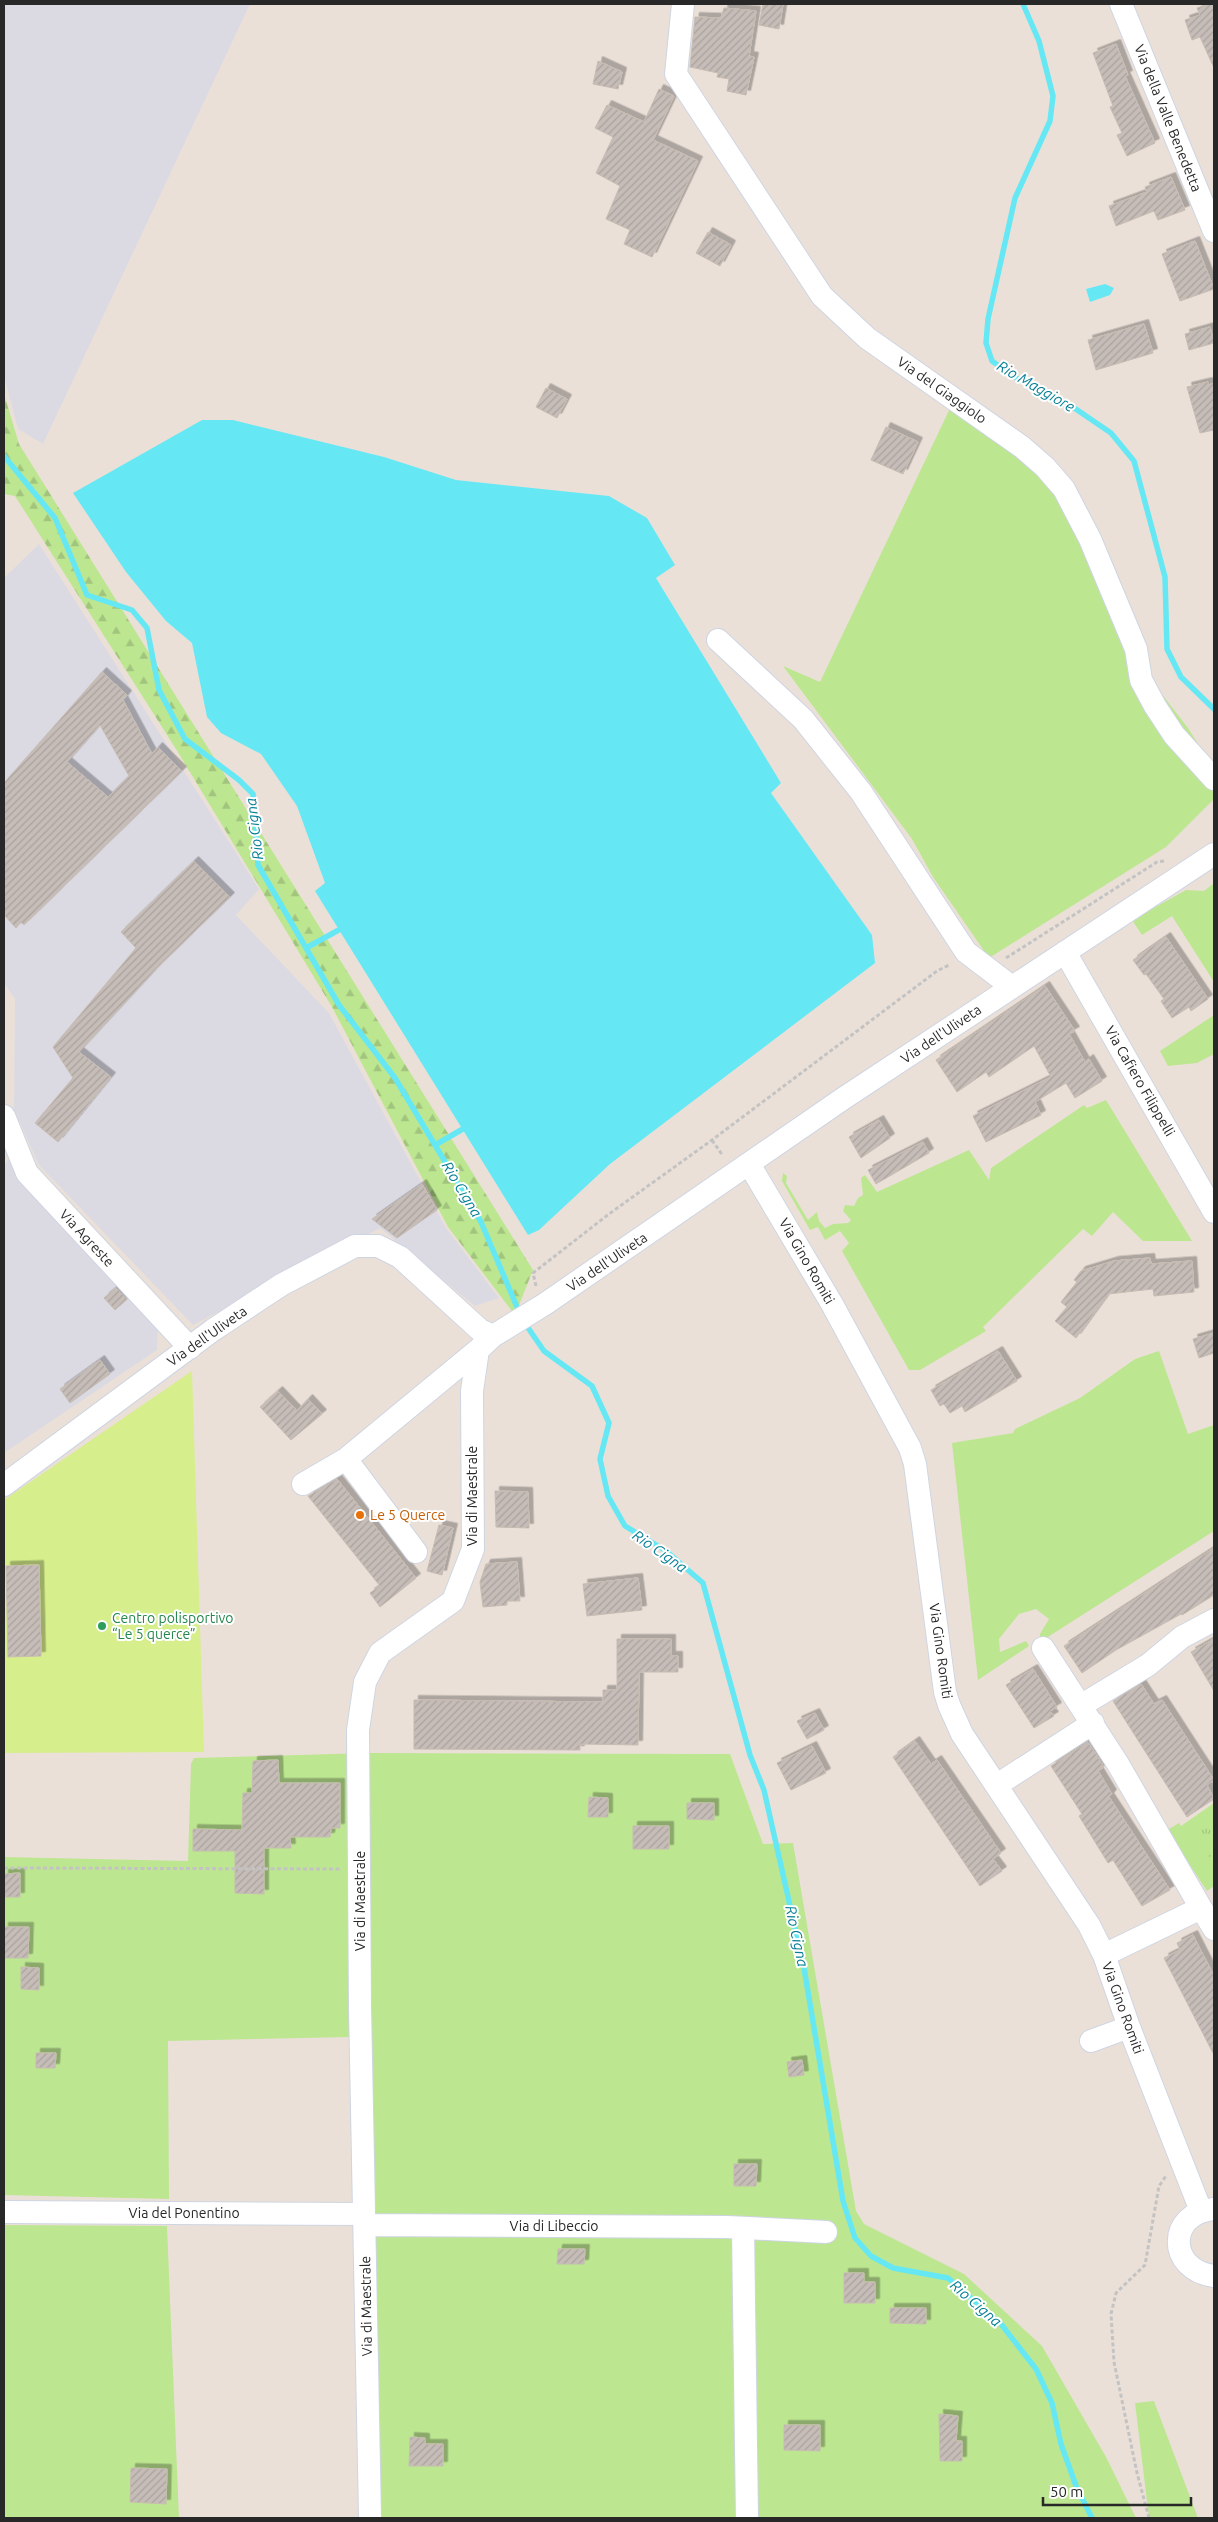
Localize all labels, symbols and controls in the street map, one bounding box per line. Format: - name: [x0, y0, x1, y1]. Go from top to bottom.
- street label: Via della Valle Benedetta: [1131, 42, 1205, 194]
- street label: Via del Giaggiolo: [894, 353, 990, 427]
- water label: Rio Maggiore: [994, 357, 1078, 415]
- water label: Rio Cigna: [242, 797, 266, 861]
- street label: Via dell'Uliveta: [898, 1001, 984, 1067]
- street label: Via Cafiero Filippelli: [1102, 1023, 1178, 1139]
- water label: Rio Cigna: [439, 1158, 485, 1220]
- street label: Via Agreste: [56, 1206, 118, 1270]
- street label: Via Gino Romiti: [776, 1215, 838, 1307]
- street label: Via dell'Uliveta: [564, 1229, 650, 1295]
- street label: Via dell'Uliveta: [164, 1303, 250, 1369]
- street label: Via di Maestrale: [464, 1446, 480, 1546]
- place label: Le 5 Querce: [370, 1507, 445, 1523]
- marker: Le 5 Querce: [354, 1509, 366, 1521]
- water label: Rio Cigna: [630, 1526, 690, 1576]
- street label: Via Gino Romiti: [926, 1602, 956, 1700]
- place label: Centro polisportivo “Le 5 querce”: [112, 1610, 234, 1642]
- marker: Centro polisportivo “Le 5 querce”: [96, 1620, 108, 1632]
- street label: Via di Maestrale: [352, 1851, 368, 1951]
- water label: Rio Cigna: [782, 1904, 812, 1968]
- street label: Via Gino Romiti: [1099, 1960, 1147, 2056]
- street label: Via del Ponentino: [128, 2205, 240, 2221]
- street label: Via di Libeccio: [510, 2218, 598, 2234]
- street label: Via di Maestrale: [357, 2256, 375, 2356]
- water label: Rio Cigna: [947, 2276, 1005, 2330]
- scale bar: [1043, 2474, 1190, 2506]
- text: 50 m: [1050, 2483, 1083, 2500]

